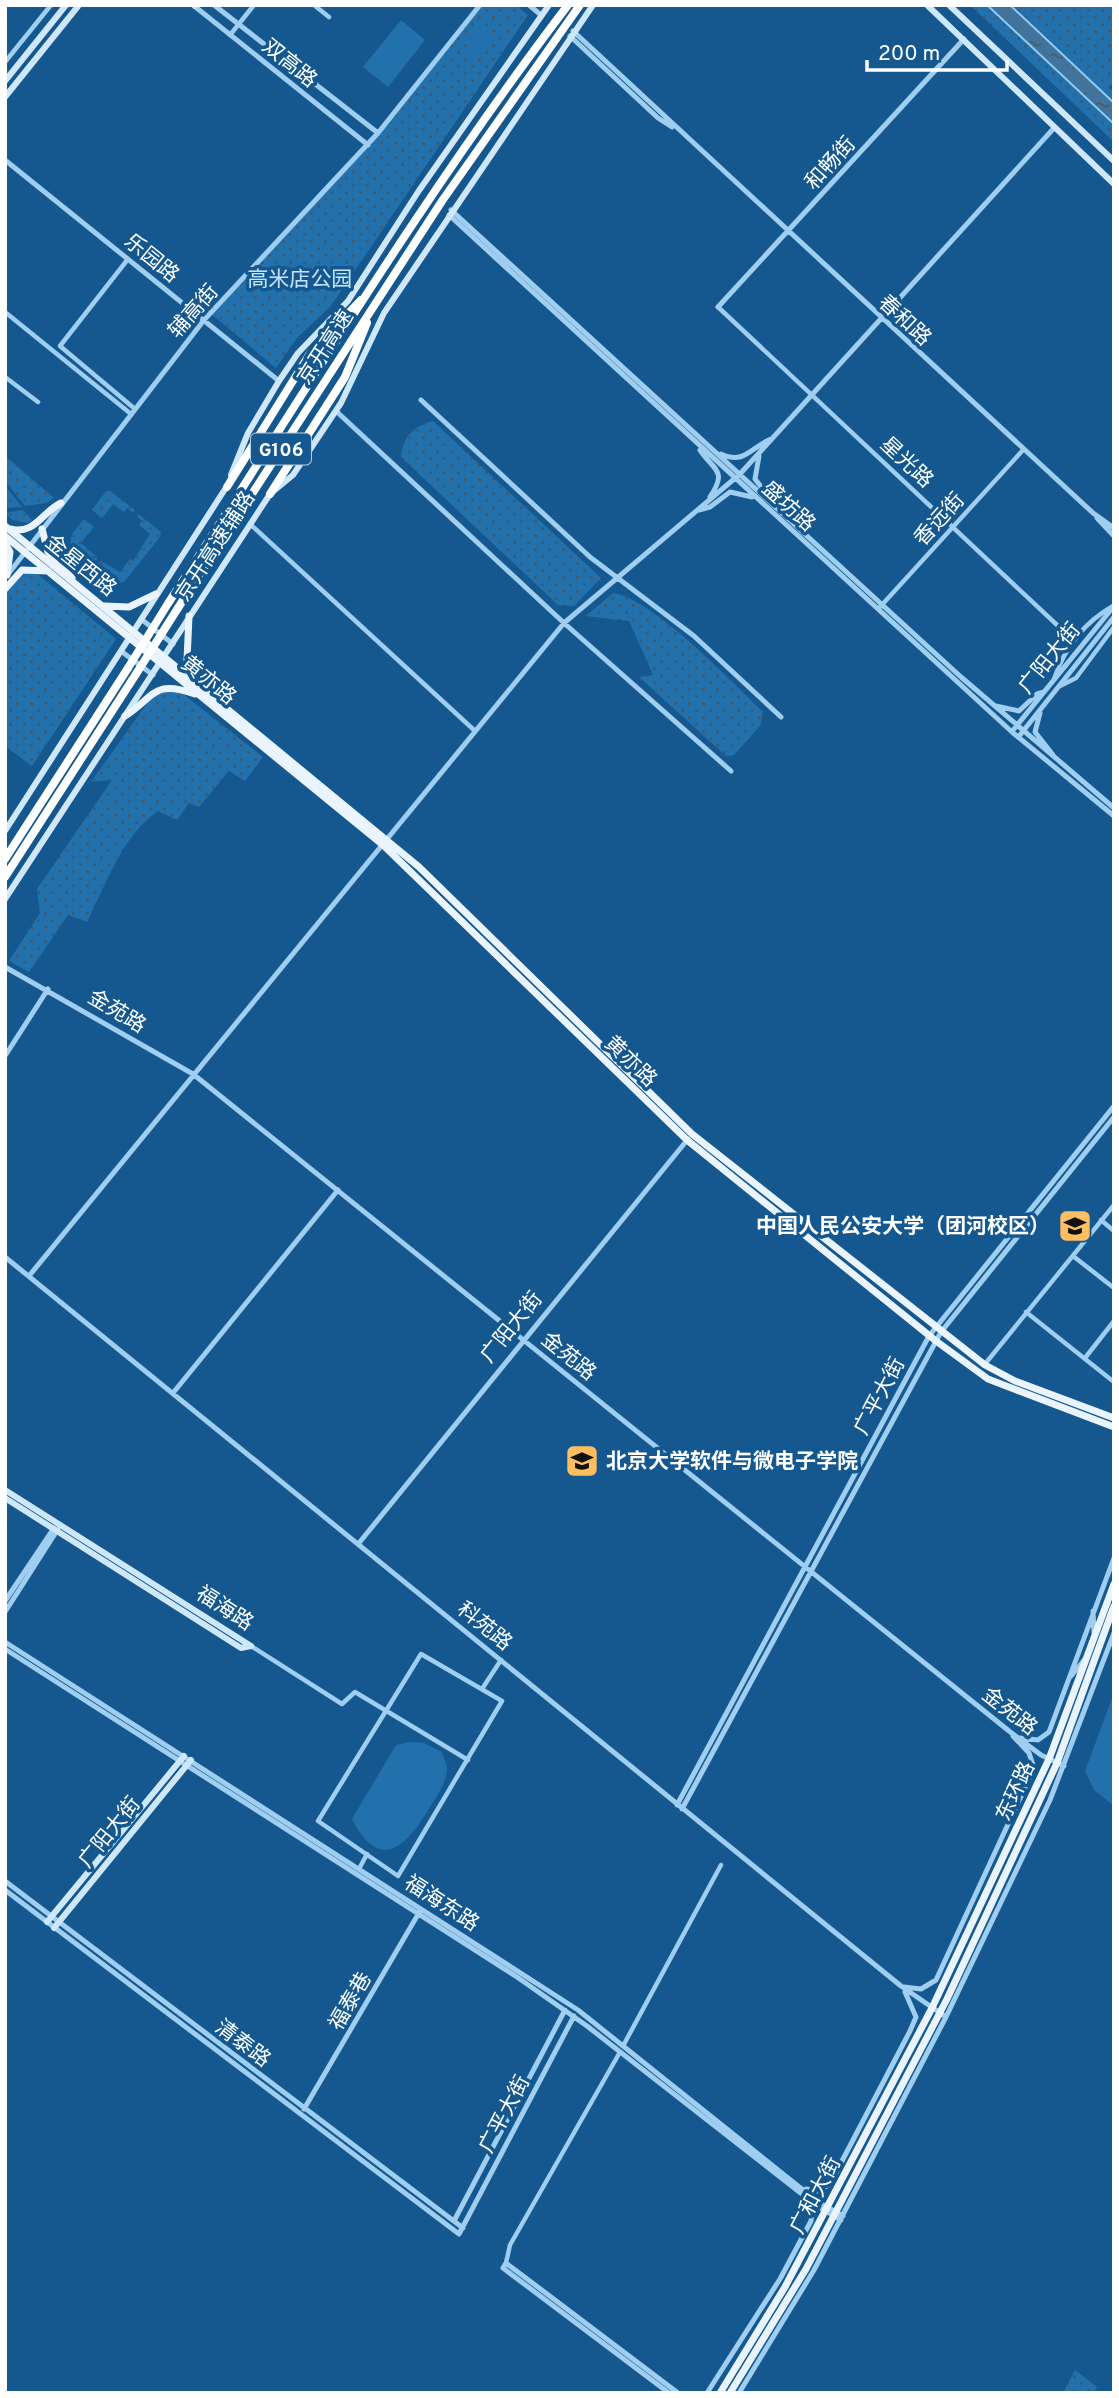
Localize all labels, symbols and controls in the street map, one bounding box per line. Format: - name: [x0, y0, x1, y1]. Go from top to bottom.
- scale bar: [867, 28, 1007, 72]
- street label: 双高路: [256, 34, 322, 94]
- text: 200 m: [878, 41, 940, 68]
- street label: 和畅街: [800, 132, 862, 196]
- street label: 乐园路: [118, 229, 184, 289]
- park label: 高米店公园: [248, 267, 353, 294]
- street label: 辅高街: [163, 279, 225, 345]
- street label: 春和路: [872, 290, 936, 352]
- street label: 京开高速: [292, 305, 360, 390]
- street label: 星光路: [874, 432, 938, 494]
- road number: G106: [251, 433, 311, 464]
- street label: 盛坊路: [756, 476, 820, 538]
- street label: 京开高速辅路: [171, 487, 262, 607]
- street label: 香远街: [909, 488, 971, 552]
- street label: 金星西路: [39, 529, 121, 603]
- street label: 广阳大街: [1013, 618, 1087, 700]
- street label: 黄亦路: [175, 651, 241, 711]
- street label: 金苑路: [82, 984, 150, 1040]
- street label: 黄亦路: [598, 1030, 662, 1094]
- school or university icon: 中国人民公安大学（团河校区）: [1056, 1207, 1094, 1245]
- place label: 中国人民公安大学（团河校区）: [756, 1214, 1050, 1241]
- street label: 广阳大街: [475, 1287, 549, 1369]
- street label: 金苑路: [535, 1327, 601, 1387]
- street label: 广平大街: [849, 1353, 912, 1440]
- school or university icon: 北京大学软件与微电子学院: [563, 1442, 601, 1480]
- place label: 北京大学软件与微电子学院: [606, 1449, 858, 1476]
- street label: 福海路: [190, 1581, 258, 1638]
- street label: 科苑路: [451, 1597, 517, 1657]
- street label: 金苑路: [976, 1682, 1042, 1742]
- street label: 东环路: [991, 1757, 1042, 1826]
- street label: 广阳大街: [73, 1792, 147, 1874]
- street label: 福海东路: [399, 1870, 484, 1938]
- street label: 福泰巷: [324, 1968, 379, 2036]
- street label: 清泰路: [209, 2014, 275, 2074]
- street label: 广平大街: [474, 2071, 537, 2158]
- street label: 广和大街: [785, 2152, 848, 2239]

